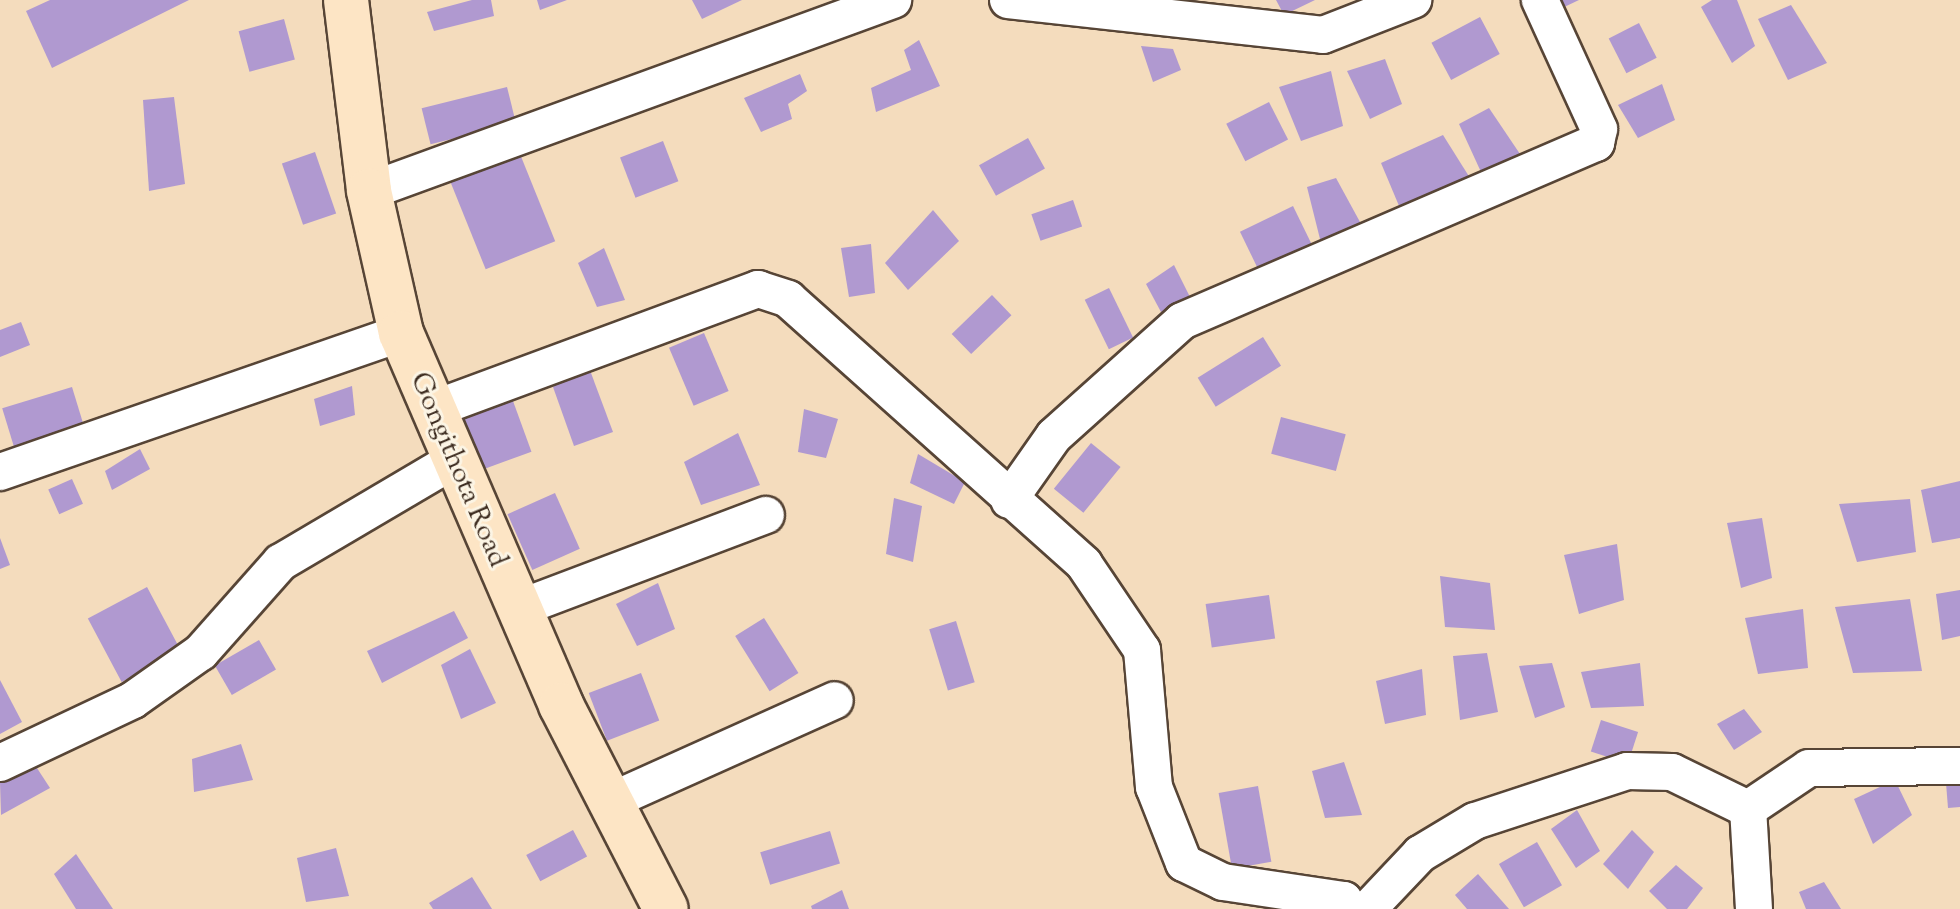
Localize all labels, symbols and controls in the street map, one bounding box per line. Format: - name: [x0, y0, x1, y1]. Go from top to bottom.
- street label: Gongithota Road: [402, 368, 514, 572]

